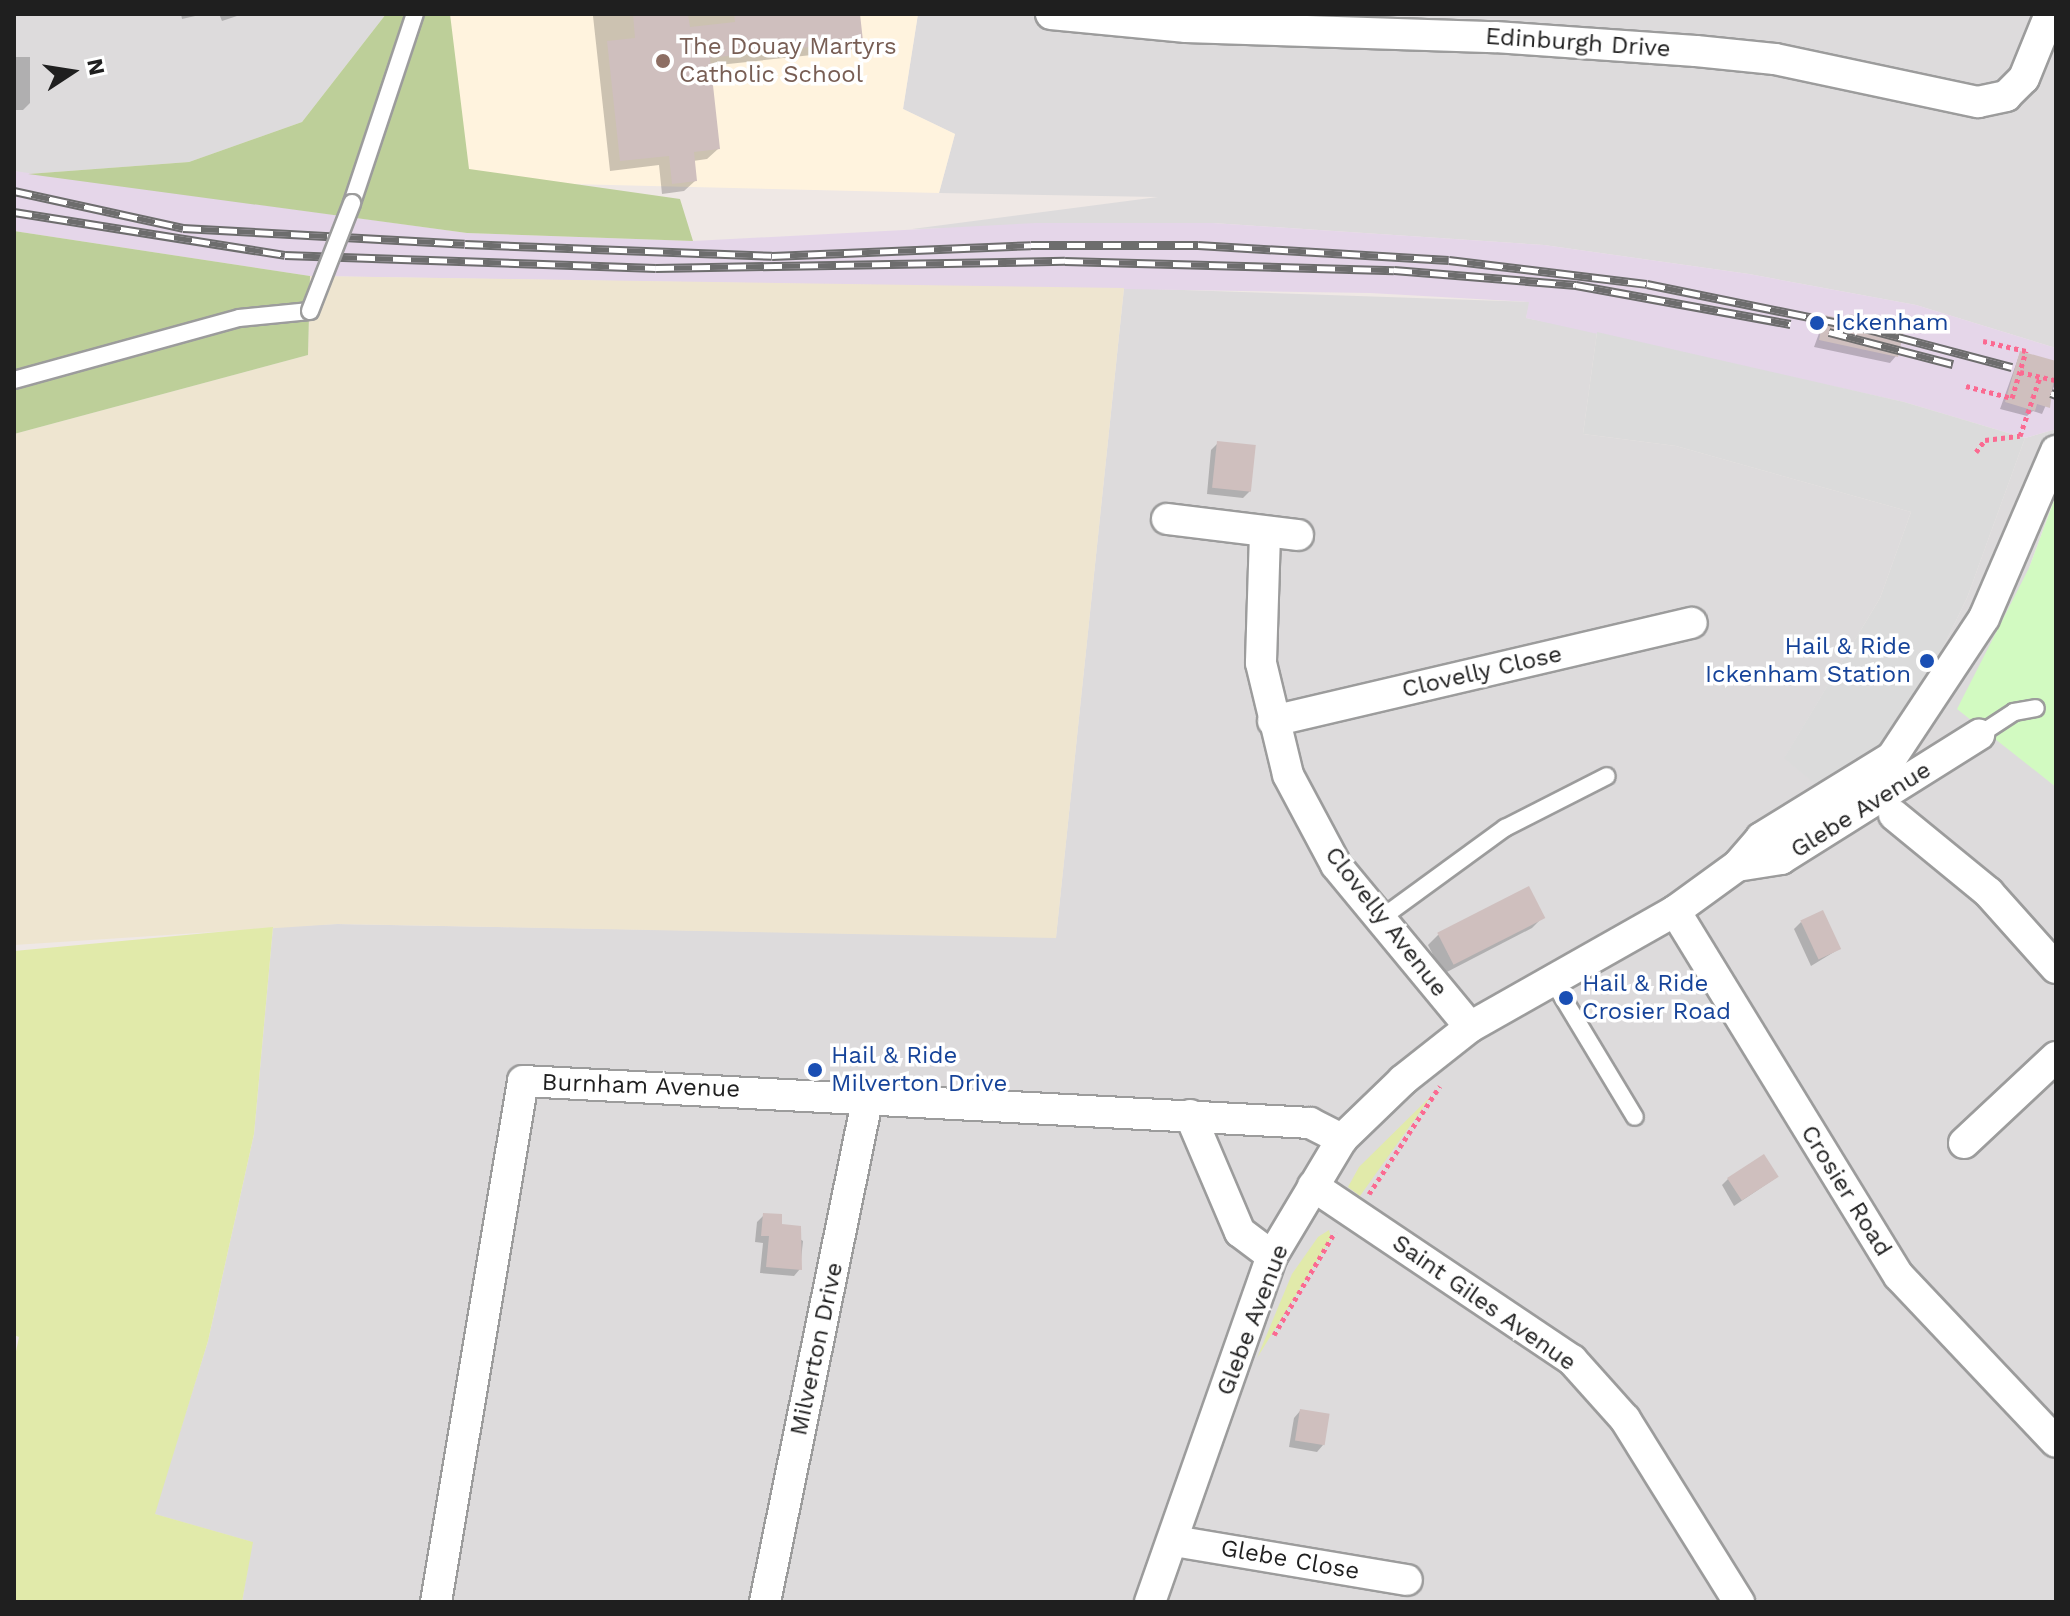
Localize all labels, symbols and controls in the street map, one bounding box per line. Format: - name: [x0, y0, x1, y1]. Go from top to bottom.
- street label: Edinburgh Drive: [1484, 22, 1672, 64]
- north arrow: [32, 32, 112, 112]
- place label: The Douay Martyrs Catholic School: [679, 33, 897, 89]
- marker: The Douay Martyrs Catholic School: [654, 52, 672, 70]
- text: N: [82, 56, 110, 77]
- place label: Ickenham: [1835, 309, 1949, 337]
- marker: Ickenham: [1806, 312, 1828, 334]
- place label: Hail & Ride Ickenham Station: [1705, 633, 1911, 689]
- street label: Clovelly Close: [1399, 640, 1565, 704]
- marker: Hail & Ride Ickenham Station: [1918, 652, 1936, 670]
- street label: Glebe Avenue: [1785, 755, 1937, 865]
- street label: Clovelly Avenue: [1318, 841, 1454, 1003]
- place label: Hail & Ride Crosier Road: [1582, 970, 1732, 1026]
- marker: Hail & Ride Crosier Road: [1557, 989, 1575, 1007]
- place label: Hail & Ride Milverton Drive: [831, 1042, 1007, 1098]
- marker: Hail & Ride Milverton Drive: [806, 1061, 824, 1079]
- street label: Burnham Avenue: [541, 1068, 741, 1104]
- street label: Crosier Road: [1794, 1120, 1898, 1262]
- street label: Saint Giles Avenue: [1386, 1228, 1582, 1378]
- street label: Glebe Avenue: [1211, 1240, 1295, 1400]
- street label: Milverton Drive: [785, 1260, 849, 1438]
- street label: Glebe Close: [1218, 1534, 1362, 1586]

